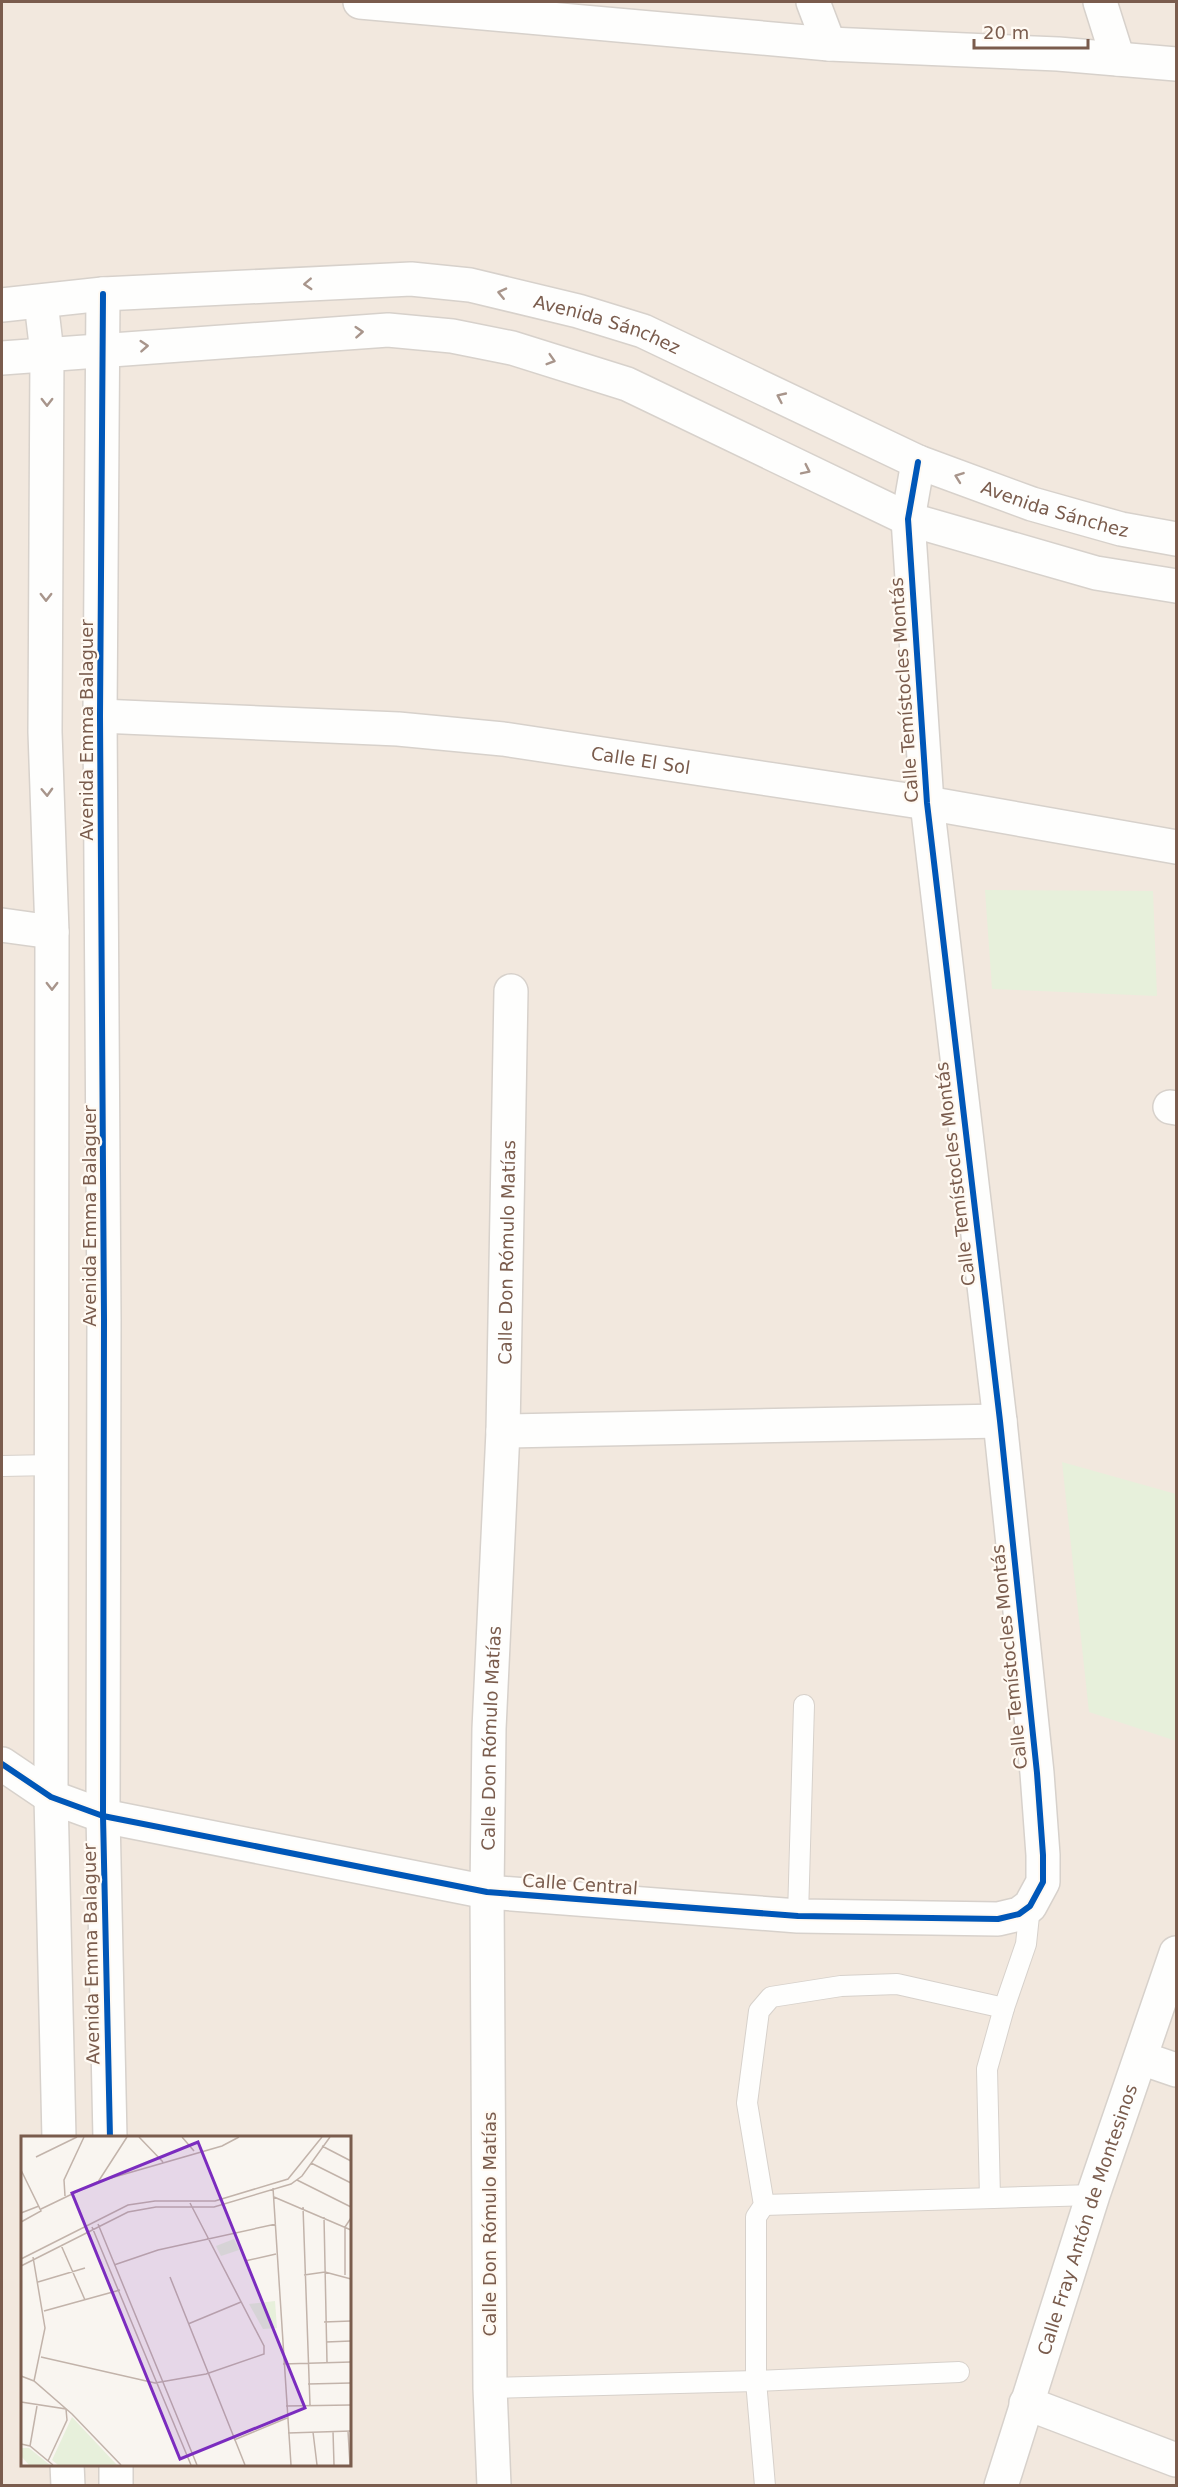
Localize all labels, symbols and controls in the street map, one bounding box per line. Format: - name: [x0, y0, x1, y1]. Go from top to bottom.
- scale bar: [974, 12, 1088, 50]
- text: 20 m: [983, 22, 1029, 43]
- one-way arrow: [303, 277, 312, 290]
- one-way arrow: [497, 287, 507, 300]
- street label: Avenida Sánchez: [532, 290, 684, 358]
- one-way arrow: [355, 325, 364, 338]
- one-way arrow: [139, 340, 148, 353]
- one-way arrow: [545, 353, 556, 365]
- one-way arrow: [777, 393, 788, 405]
- one-way arrow: [41, 397, 53, 406]
- one-way arrow: [800, 463, 811, 475]
- one-way arrow: [954, 472, 965, 485]
- street label: Avenida Sánchez: [978, 476, 1131, 541]
- street label: Calle Temístocles Montás: [886, 577, 922, 803]
- one-way arrow: [40, 592, 52, 601]
- street label: Avenida Emma Balaguer: [76, 619, 97, 841]
- street label: Calle El Sol: [590, 742, 692, 778]
- one-way arrow: [41, 787, 53, 796]
- one-way arrow: [46, 982, 58, 991]
- street label: Calle Temístocles Montás: [931, 1061, 979, 1287]
- street label: Avenida Emma Balaguer: [79, 1105, 100, 1327]
- street label: Calle Don Rómulo Matías: [494, 1140, 519, 1365]
- street label: Calle Temístocles Montás: [987, 1544, 1031, 1770]
- street label: Calle Don Rómulo Matías: [477, 1625, 504, 1851]
- street label: Avenida Emma Balaguer: [79, 1842, 103, 2065]
- street label: Calle Central: [521, 1869, 639, 1899]
- street label: Calle Fray Antón de Montesinos: [1033, 2081, 1141, 2358]
- street label: Calle Don Rómulo Matías: [479, 2112, 500, 2336]
- inset map: [21, 2136, 351, 2466]

